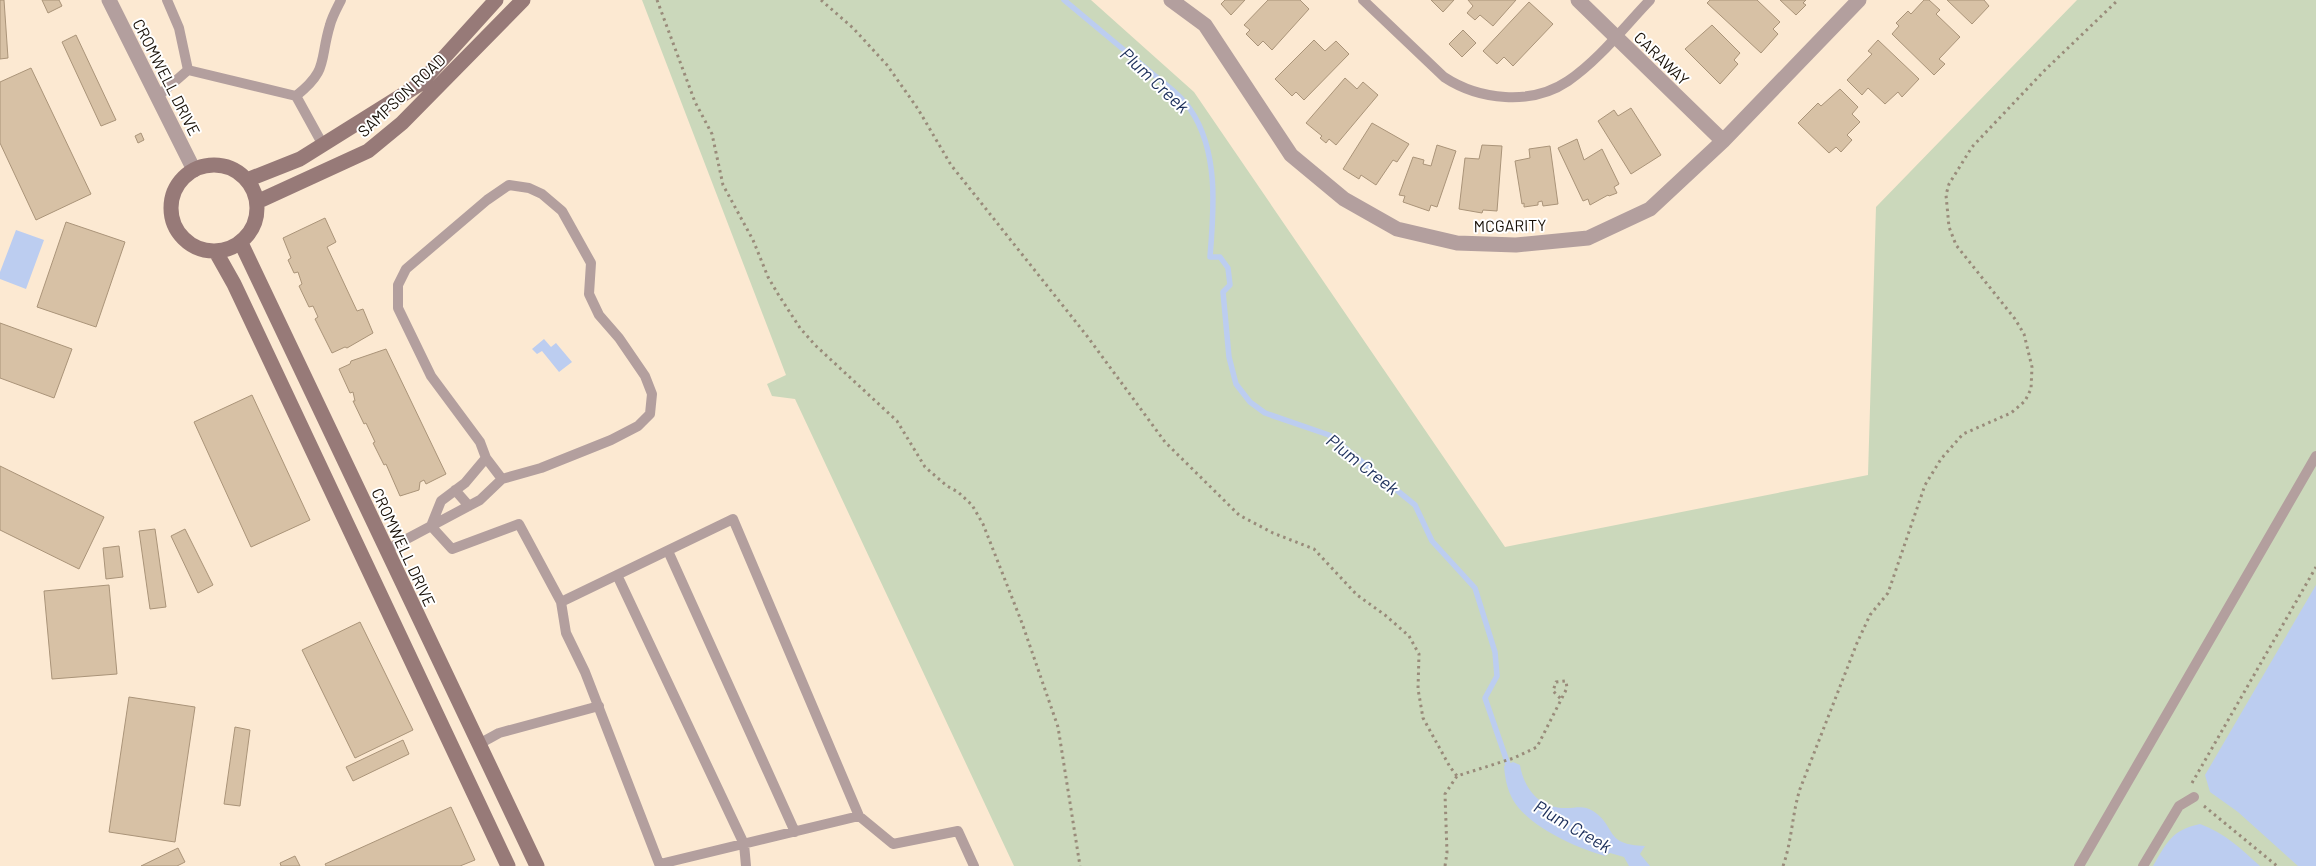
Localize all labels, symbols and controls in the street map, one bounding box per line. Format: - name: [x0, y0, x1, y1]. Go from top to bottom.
- street label: CROMWELL DRIVE: [129, 15, 205, 139]
- street label: CARAWAY: [1631, 27, 1693, 89]
- water label: Plum Creek: [1116, 43, 1194, 117]
- street label: SAMPSON ROAD: [353, 50, 449, 140]
- street label: MCGARITY: [1473, 215, 1547, 235]
- water label: Plum Creek: [1322, 429, 1404, 499]
- street label: CROMWELL DRIVE: [368, 485, 440, 609]
- water label: Plum Creek: [1530, 795, 1616, 857]

